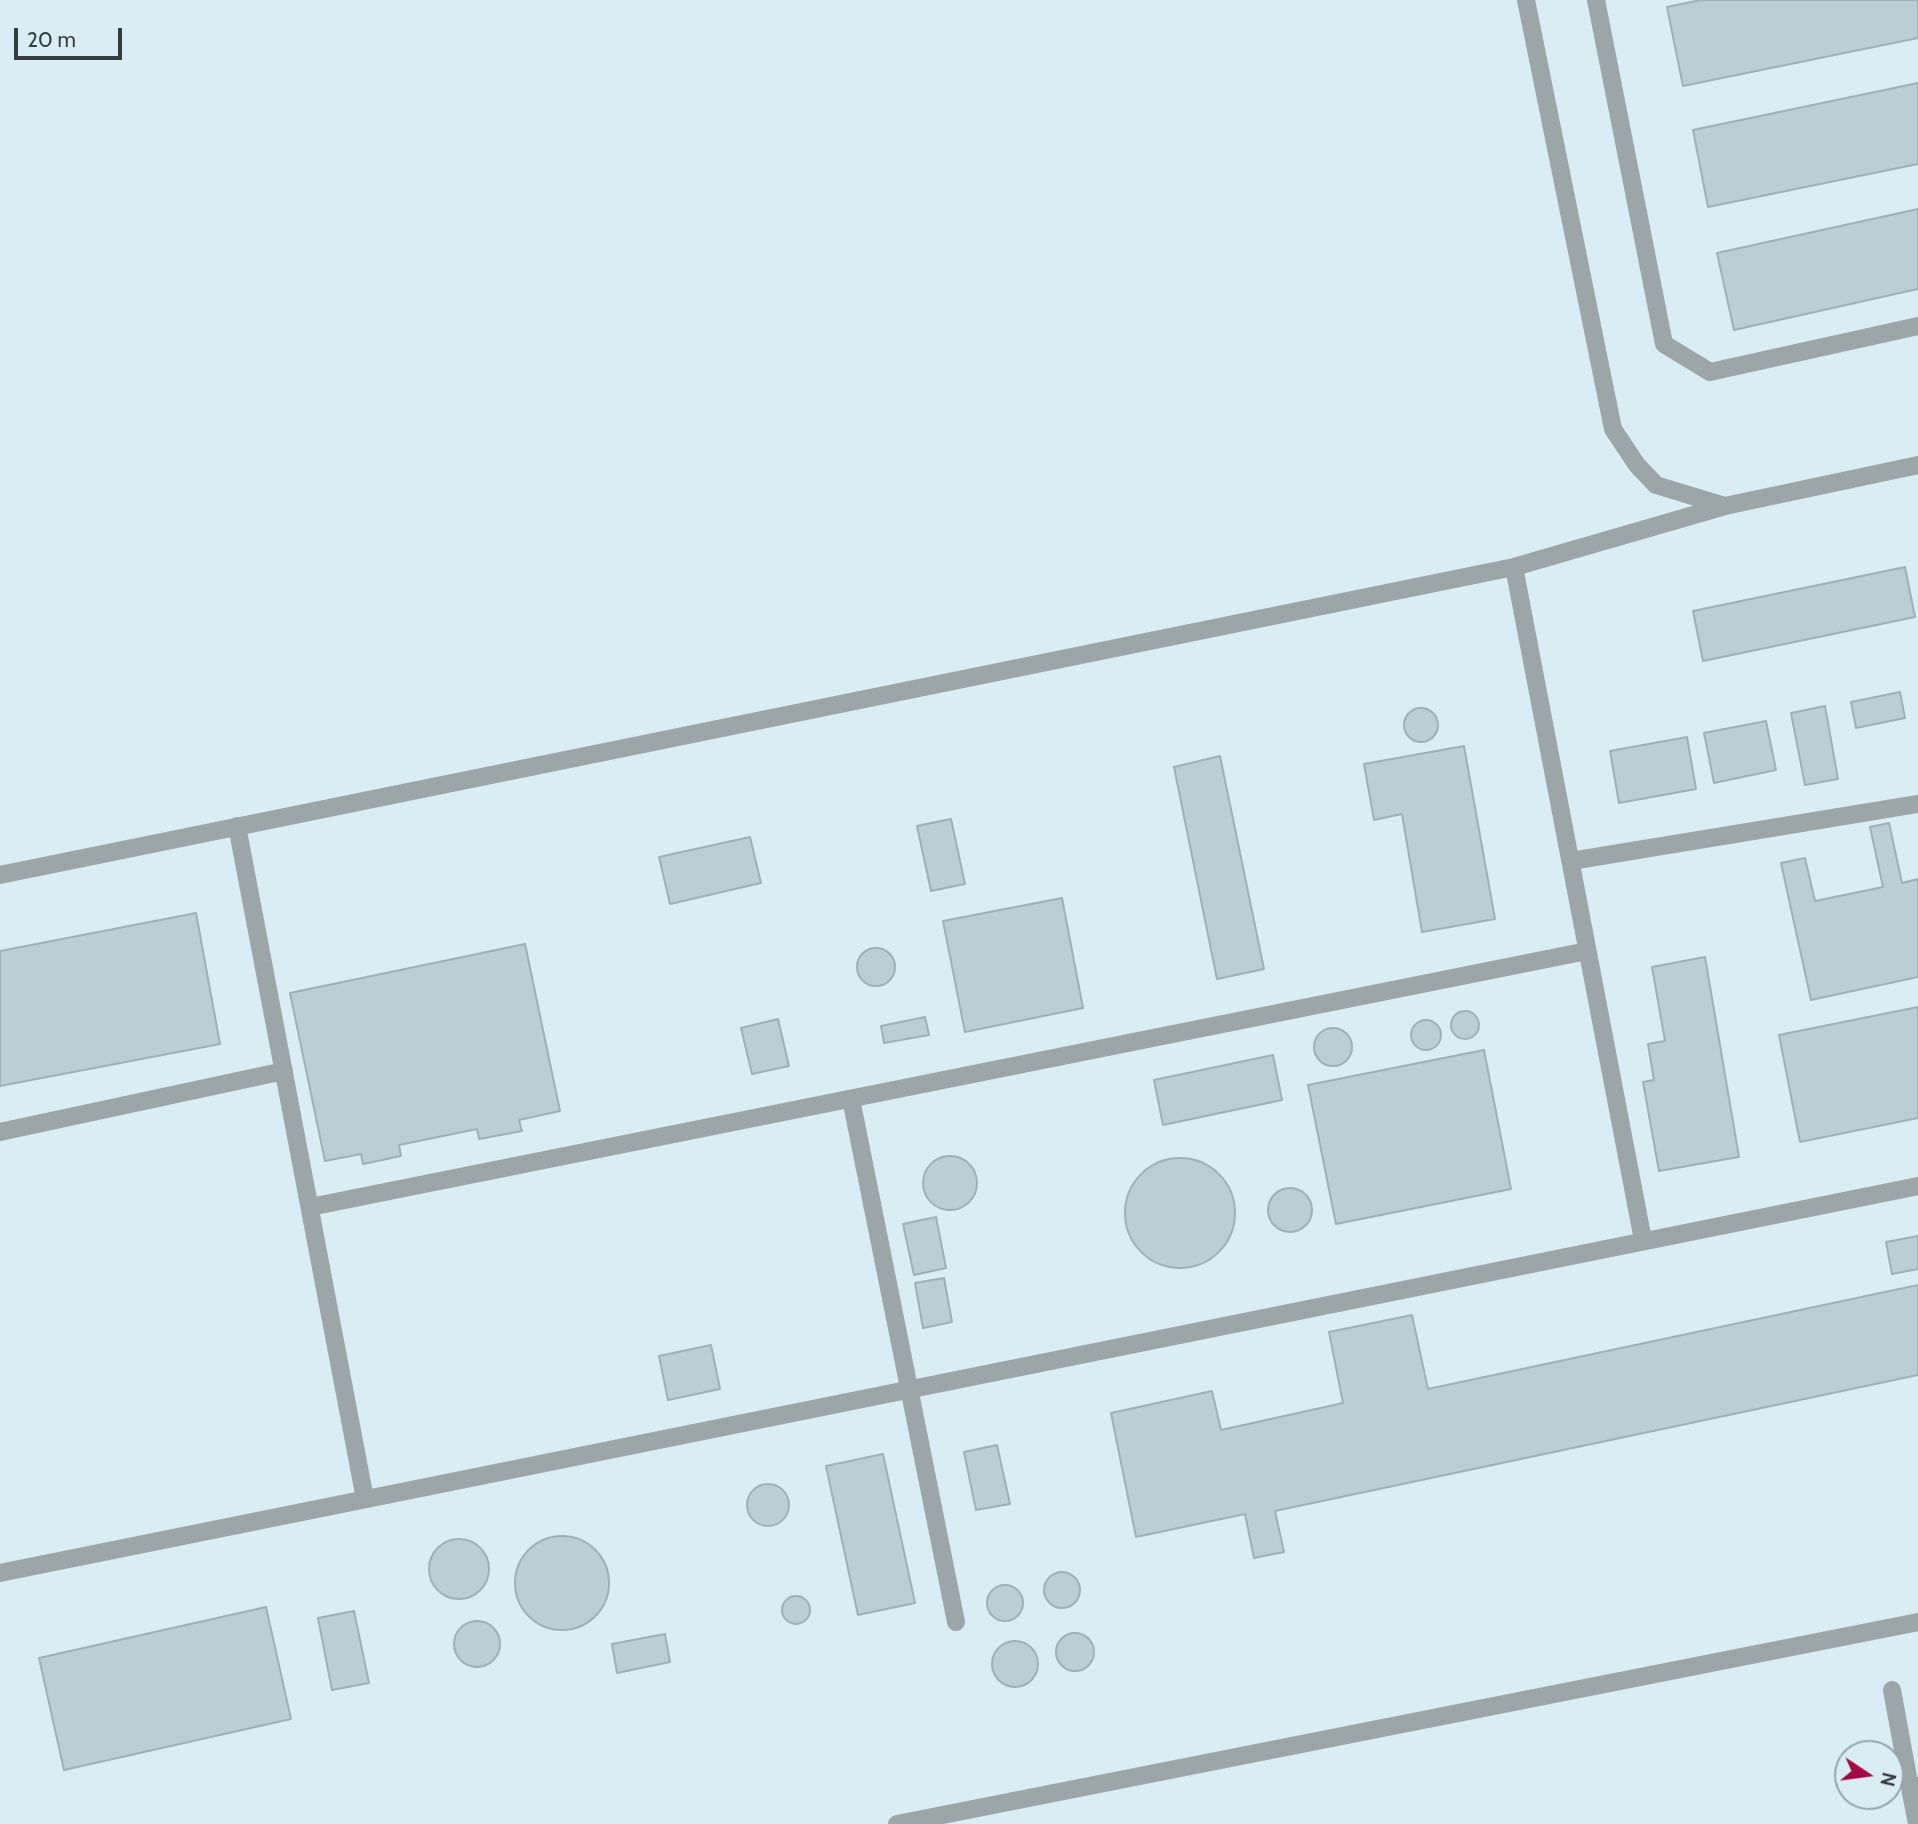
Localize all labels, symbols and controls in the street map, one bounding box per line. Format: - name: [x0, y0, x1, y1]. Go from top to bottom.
- scale bar: [18, 14, 126, 58]
- text: 20 m: [27, 27, 76, 52]
- north arrow: [1834, 1740, 1904, 1810]
- text: N: [1875, 1770, 1901, 1789]

